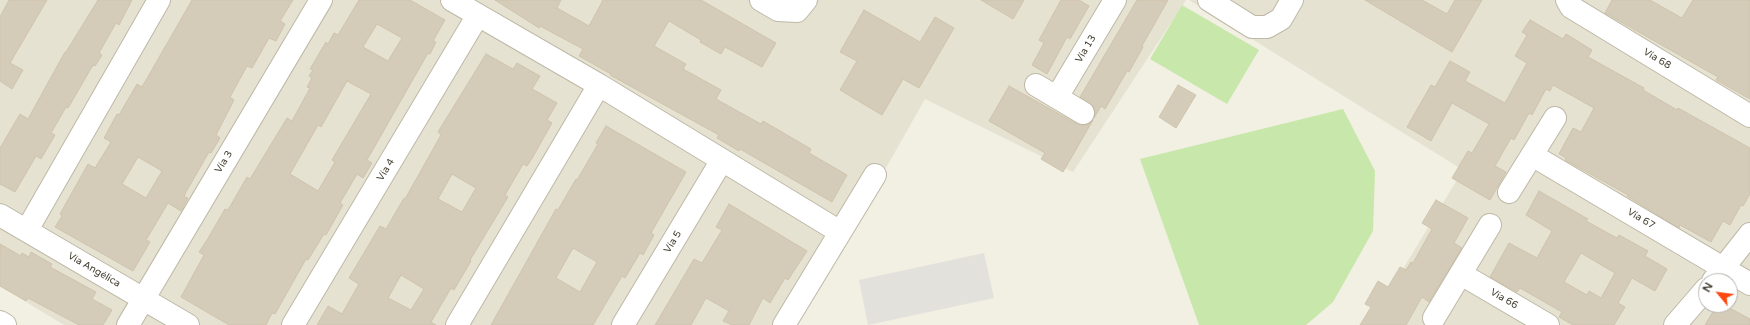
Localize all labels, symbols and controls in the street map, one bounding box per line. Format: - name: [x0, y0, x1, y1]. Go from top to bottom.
- street label: Vía 13: [1073, 33, 1099, 65]
- street label: Vía 68: [1641, 46, 1673, 72]
- street label: Vía 3: [213, 149, 235, 175]
- street label: Vía 4: [375, 157, 397, 183]
- street label: Vía 67: [1625, 206, 1657, 232]
- street label: Vía 5: [662, 229, 684, 255]
- street label: Vía Angélica: [65, 250, 123, 290]
- north arrow: [1698, 273, 1738, 313]
- text: N: [1700, 280, 1716, 294]
- street label: Vía 66: [1488, 286, 1520, 312]

